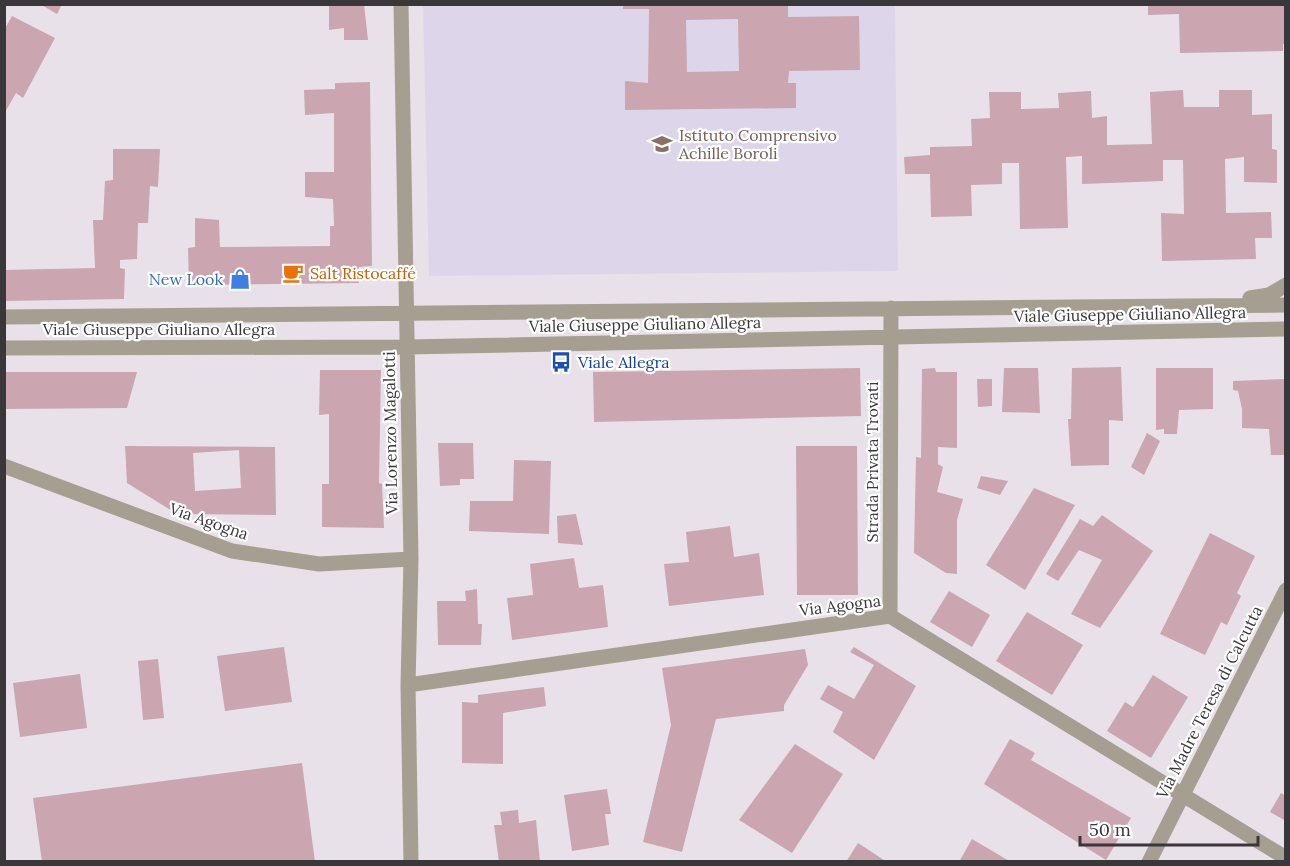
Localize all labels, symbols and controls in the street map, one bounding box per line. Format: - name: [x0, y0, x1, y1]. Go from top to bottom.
- place label: Istituto Comprensivo Achille Boroli: [678, 125, 837, 163]
- school or university icon: Istituto Comprensivo Achille Boroli: [650, 132, 674, 156]
- cafe icon: Salt Ristocaffé: [281, 261, 305, 285]
- place label: Salt Ristocaffé: [310, 263, 416, 283]
- shop icon: New Look: [228, 267, 252, 291]
- place label: New Look: [149, 269, 223, 289]
- street label: Viale Giuseppe Giuliano Allegra: [1013, 302, 1246, 326]
- street label: Viale Giuseppe Giuliano Allegra: [528, 312, 761, 336]
- street label: Viale Giuseppe Giuliano Allegra: [42, 319, 275, 339]
- bus stop icon: Viale Allegra: [549, 350, 573, 374]
- street label: Via Lorenzo Magalotti: [379, 351, 401, 516]
- place label: Viale Allegra: [577, 352, 670, 372]
- street label: Strada Privata Trovati: [862, 382, 882, 543]
- street label: Via Agogna: [166, 498, 251, 544]
- street label: Via Agogna: [797, 590, 882, 620]
- street label: Via Madre Teresa di Calcutta: [1151, 602, 1266, 803]
- scale bar: [1080, 809, 1258, 847]
- text: 50 m: [1089, 818, 1131, 841]

